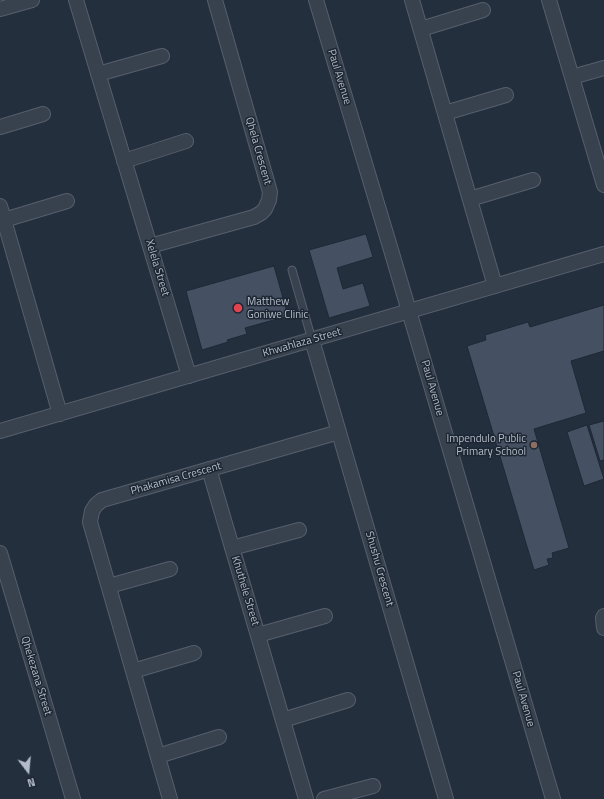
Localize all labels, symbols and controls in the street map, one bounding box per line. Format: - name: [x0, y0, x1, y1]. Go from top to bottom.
- street label: Paul Avenue: [324, 48, 354, 106]
- street label: Qhela Crescent: [242, 116, 274, 186]
- street label: Xelela Street: [142, 238, 172, 298]
- place label: Matthew Goniwe Clinic: [247, 295, 308, 321]
- marker: Matthew Goniwe Clinic: [232, 302, 244, 314]
- street label: Khwahlaza Street: [261, 325, 343, 361]
- street label: Paul Avenue: [418, 359, 446, 417]
- place label: Impendulo Public Primary School: [447, 432, 526, 458]
- marker: Impendulo Public Primary School: [529, 440, 539, 450]
- street label: Phakamisa Crescent: [129, 460, 223, 498]
- street label: Shushu Crescent: [362, 530, 396, 608]
- street label: Khuthele Street: [228, 555, 262, 627]
- street label: Qhekezana Street: [18, 635, 54, 717]
- street label: Paul Avenue: [509, 670, 537, 728]
- north arrow: [8, 751, 48, 791]
- text: N: [25, 774, 37, 791]

